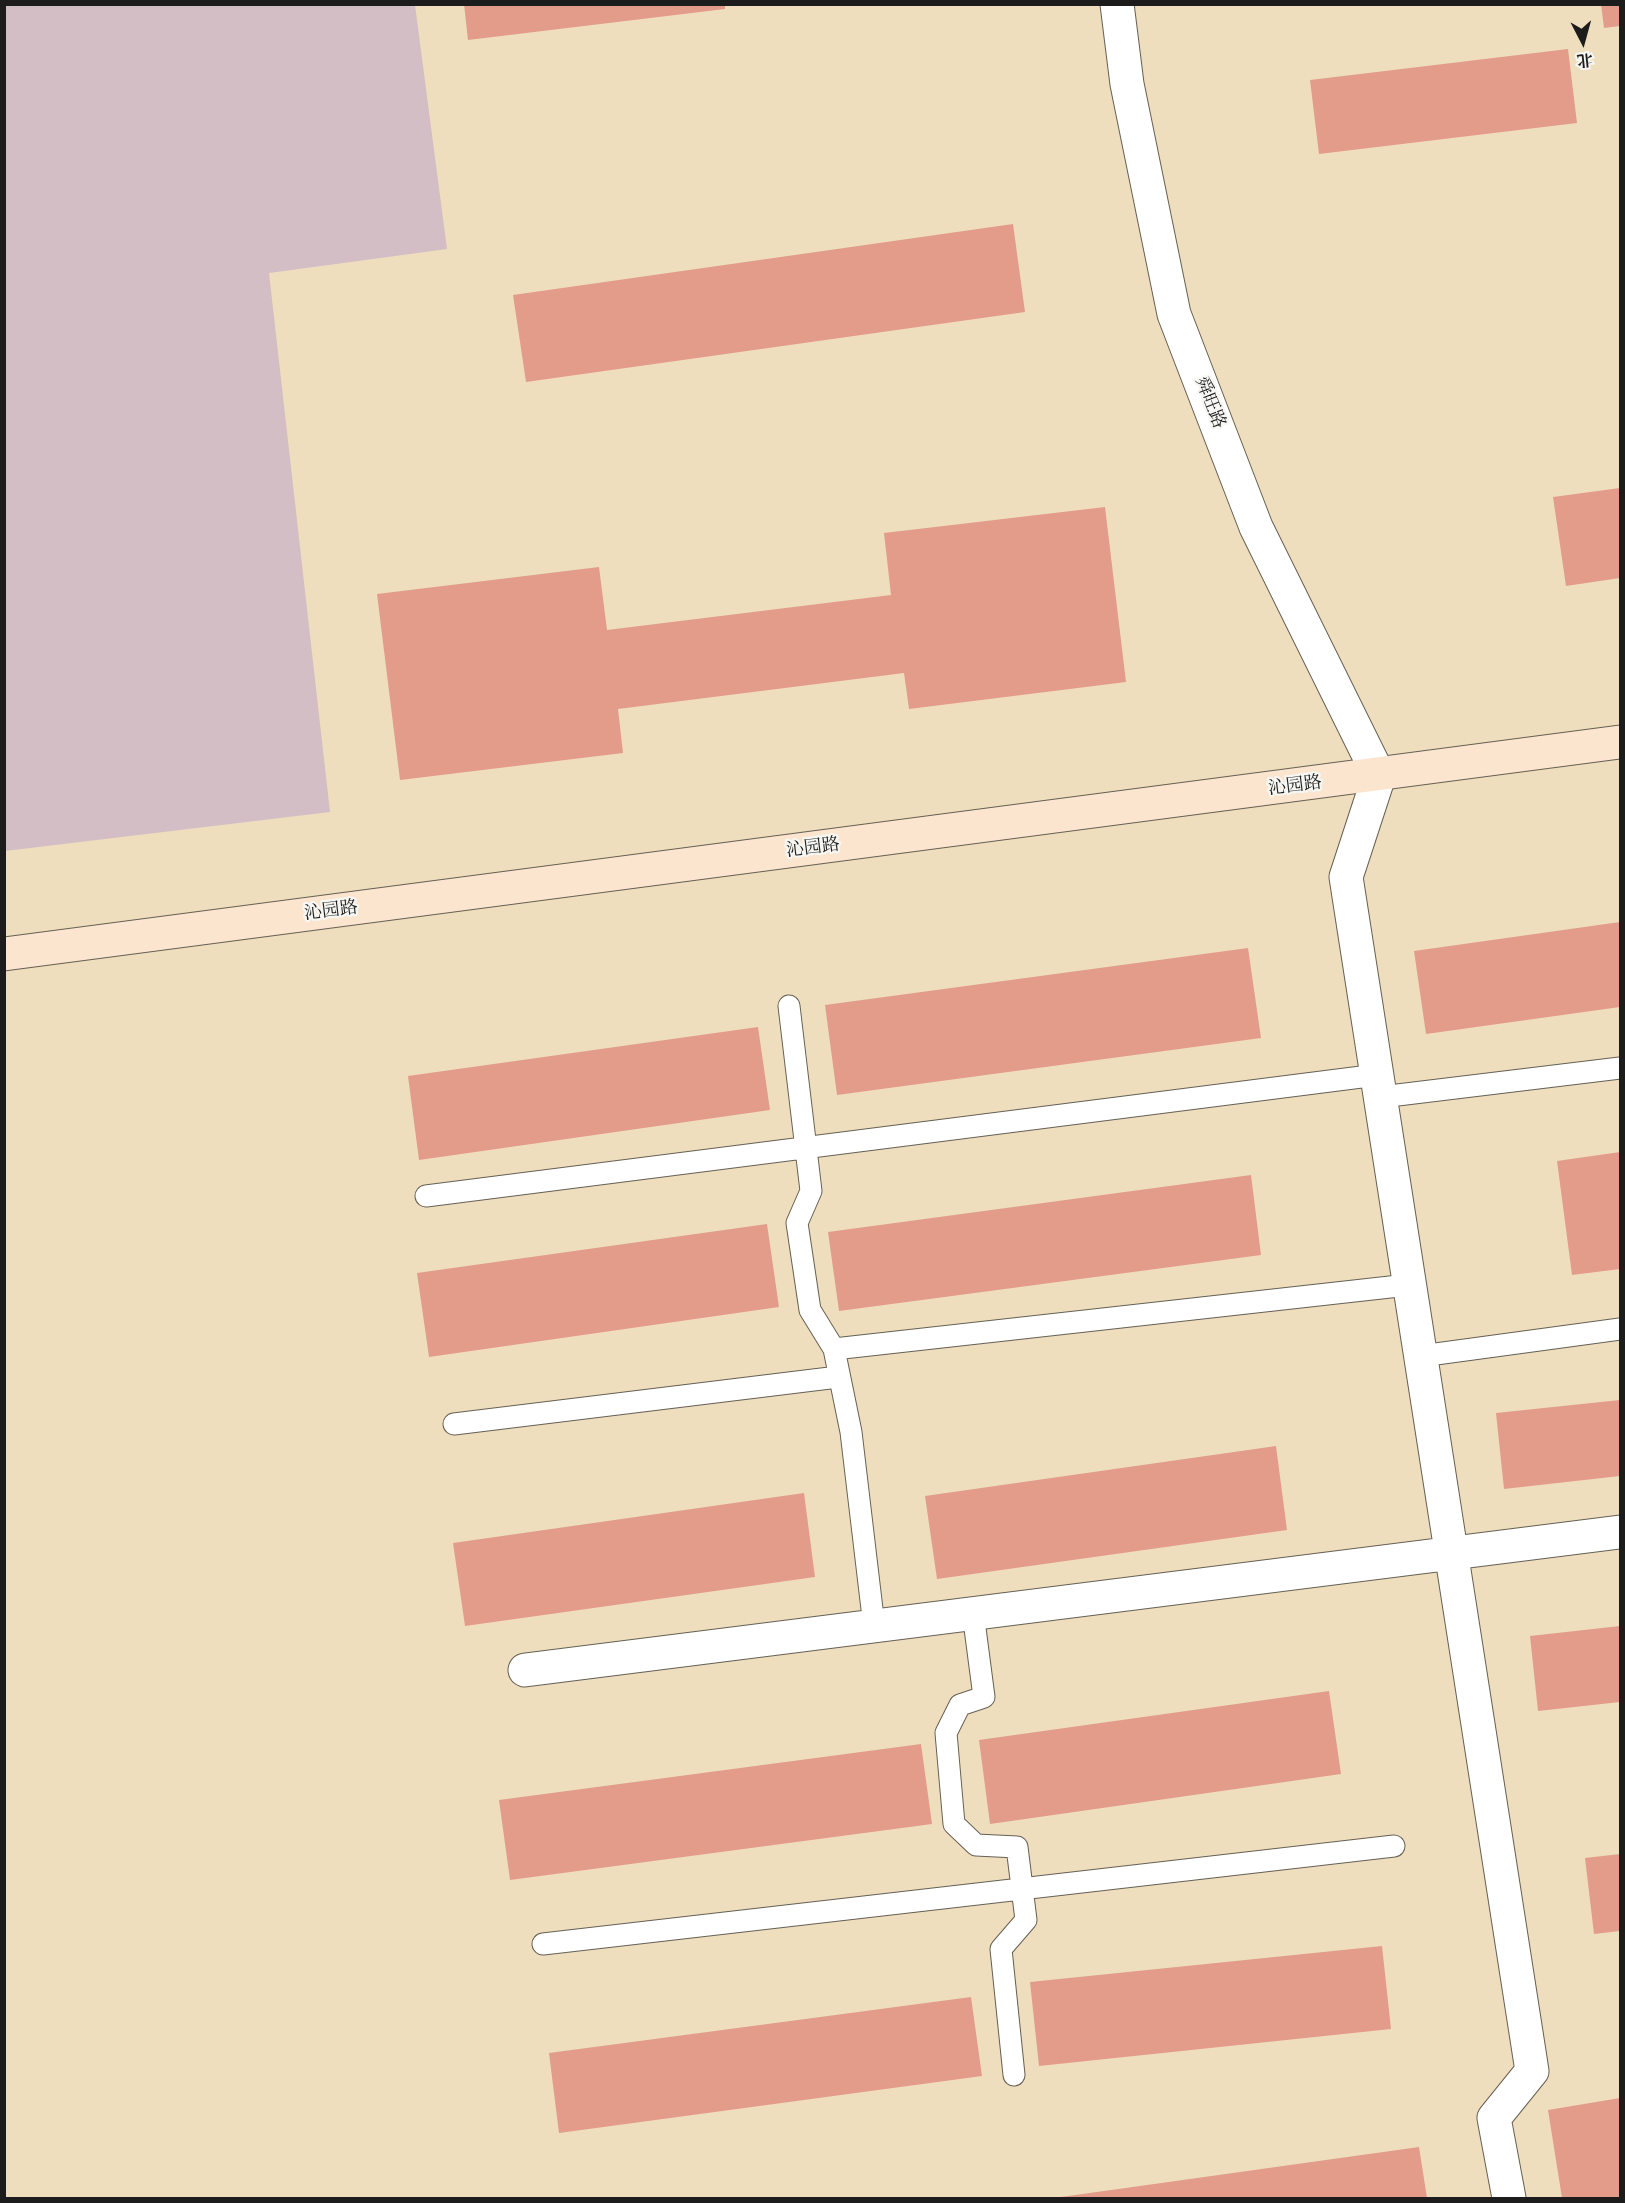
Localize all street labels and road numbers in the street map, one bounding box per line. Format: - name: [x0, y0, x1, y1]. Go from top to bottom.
- street label: 舜旺路: [1189, 374, 1229, 432]
- street label: 沁园路: [1267, 773, 1323, 801]
- street label: 沁园路: [785, 835, 841, 863]
- street label: 沁园路: [303, 898, 359, 926]

